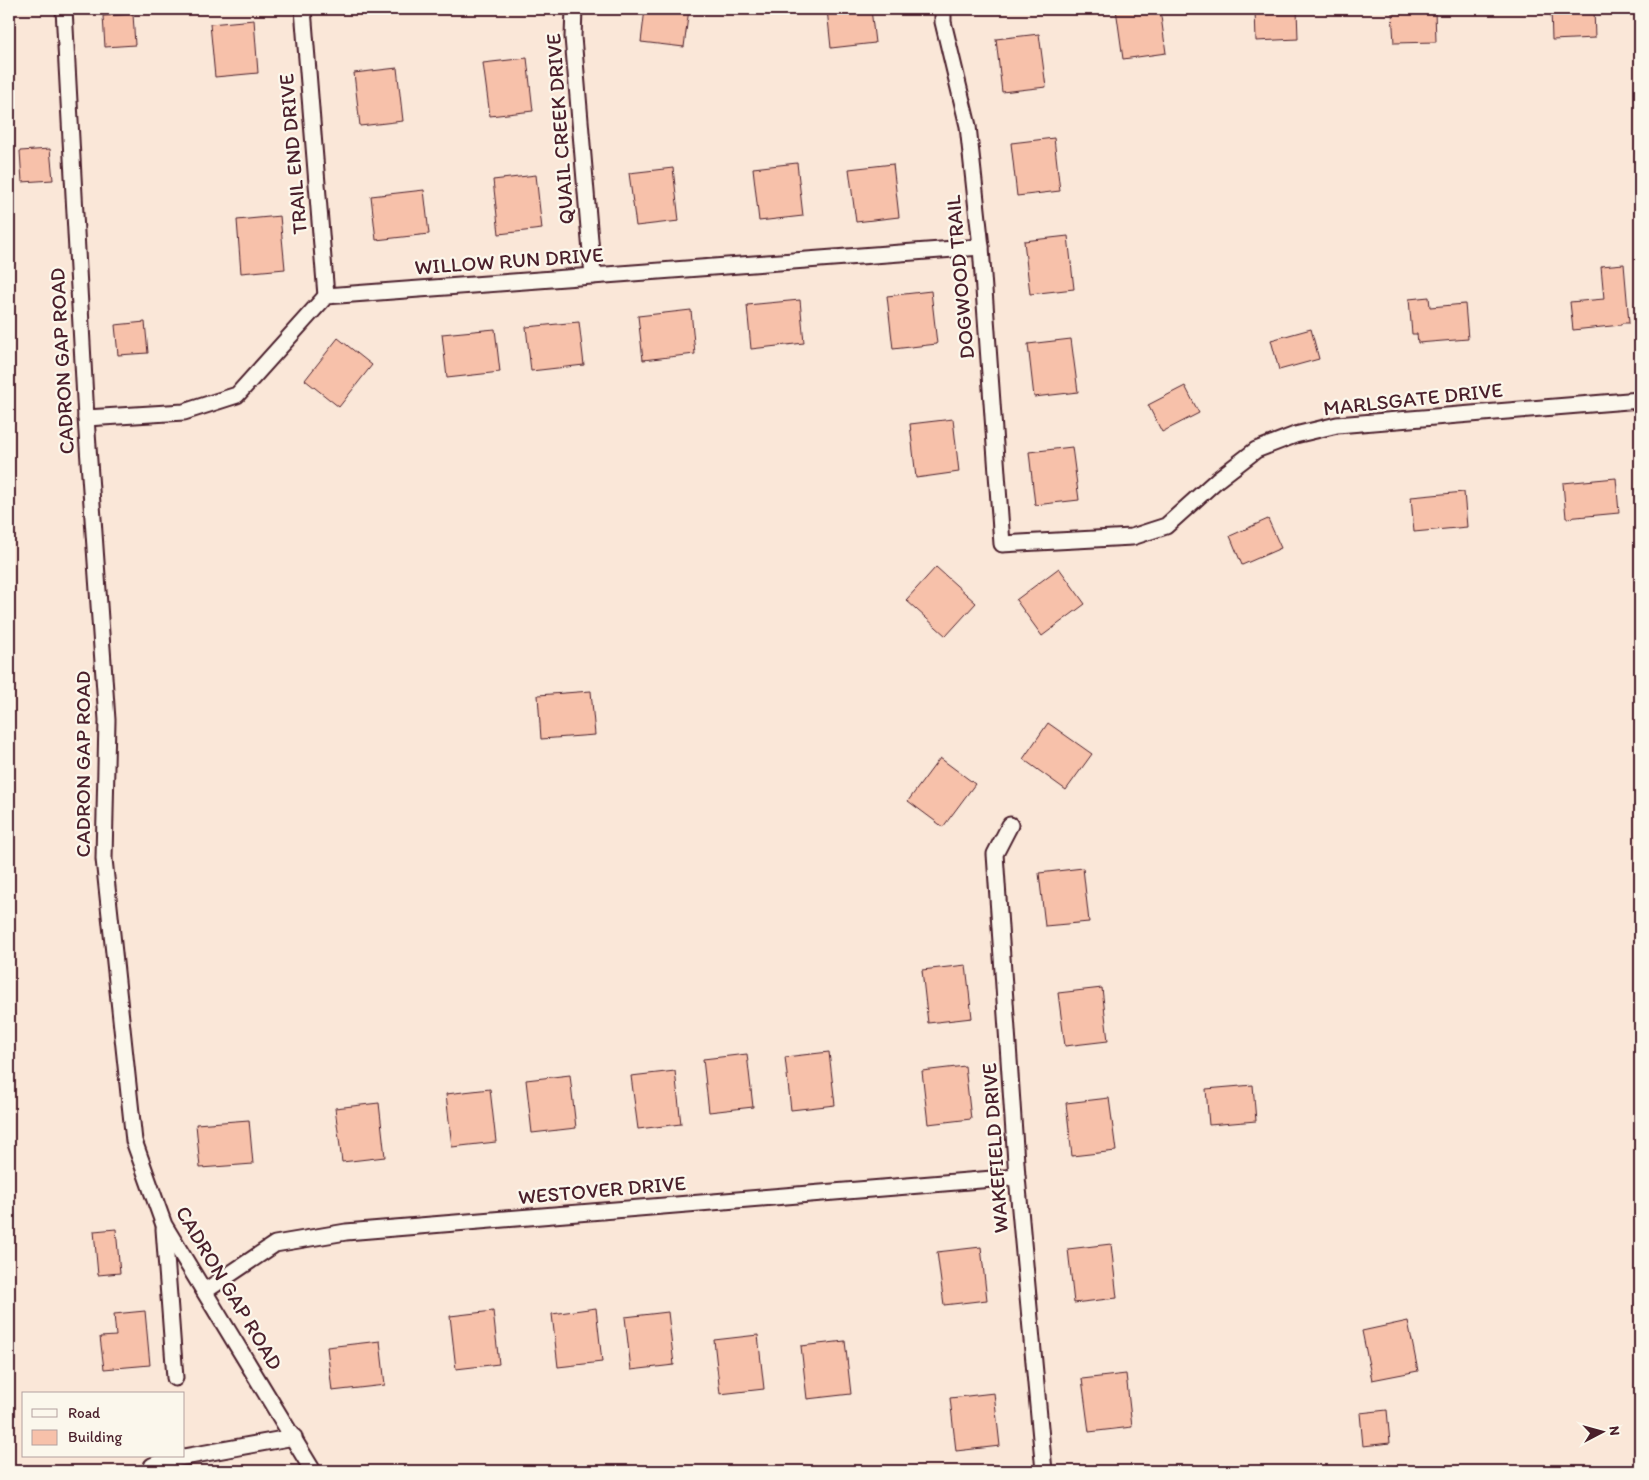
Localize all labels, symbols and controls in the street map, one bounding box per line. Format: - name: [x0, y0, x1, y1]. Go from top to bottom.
- street label: QUAIL CREEK DRIVE: [540, 33, 579, 225]
- street label: TRAIL END DRIVE: [273, 72, 312, 236]
- street label: DOGWOOD TRAIL: [940, 194, 979, 360]
- street label: WILLOW RUN DRIVE: [414, 241, 605, 280]
- street label: CADRON GAP ROAD: [44, 267, 79, 455]
- street label: MARLSGATE DRIVE: [1322, 377, 1504, 420]
- street label: CADRON GAP ROAD: [70, 671, 95, 857]
- street label: WAKEFIELD DRIVE: [976, 1062, 1013, 1234]
- street label: WESTOVER DRIVE: [517, 1170, 687, 1209]
- street label: CADRON GAP ROAD: [171, 1201, 288, 1374]
- legend: [22, 1392, 185, 1458]
- text: Road: [68, 1404, 101, 1422]
- north arrow: [1576, 1408, 1626, 1458]
- text: N: [1605, 1425, 1623, 1436]
- text: Building: [68, 1428, 122, 1446]

